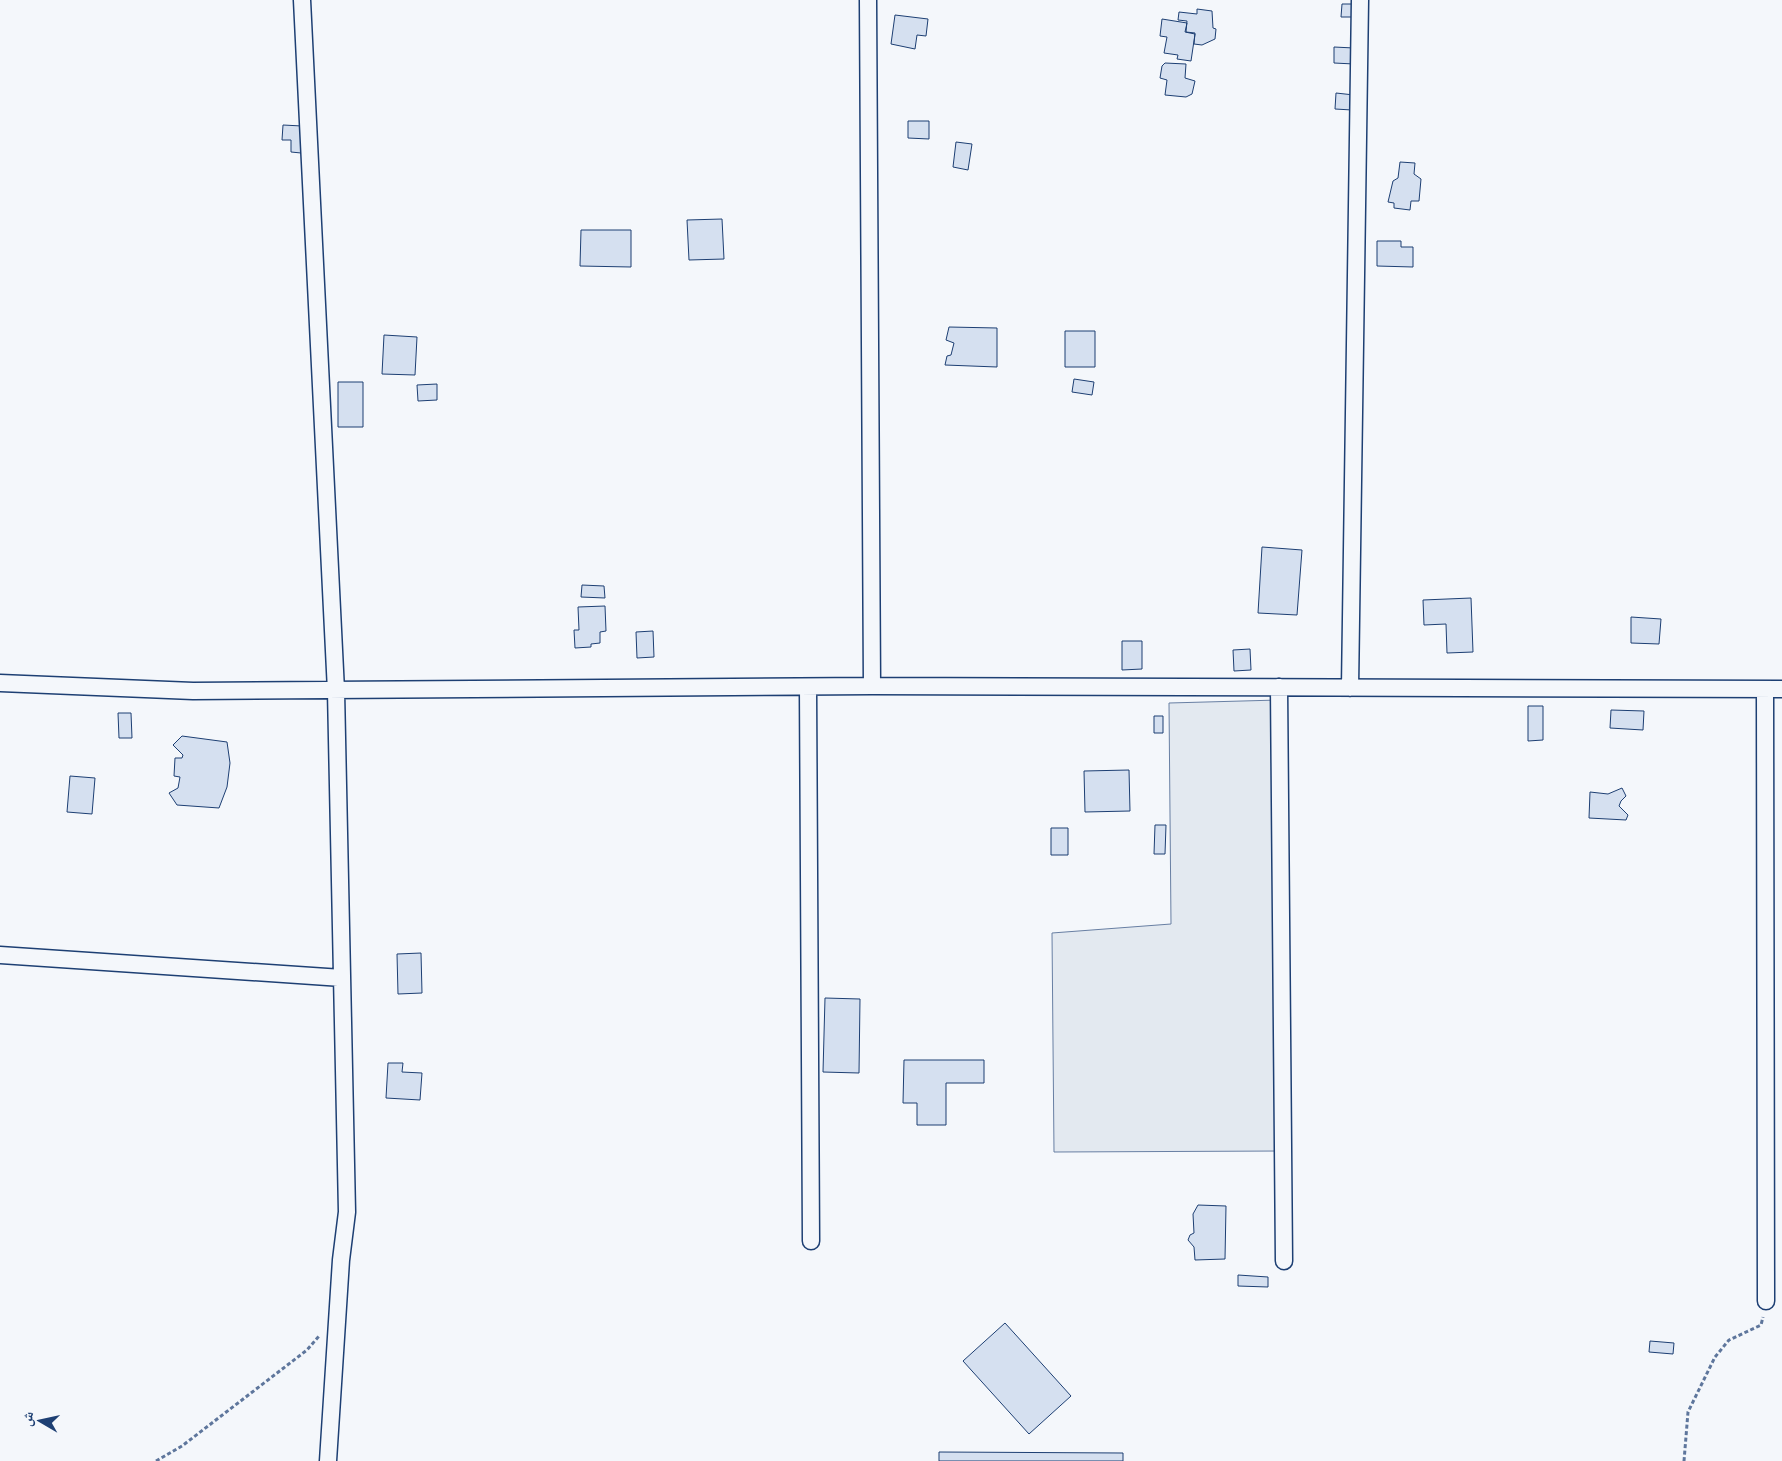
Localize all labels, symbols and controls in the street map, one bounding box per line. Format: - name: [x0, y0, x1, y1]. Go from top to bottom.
- north arrow: [15, 1396, 65, 1446]
- text: ش: [17, 1410, 37, 1428]

